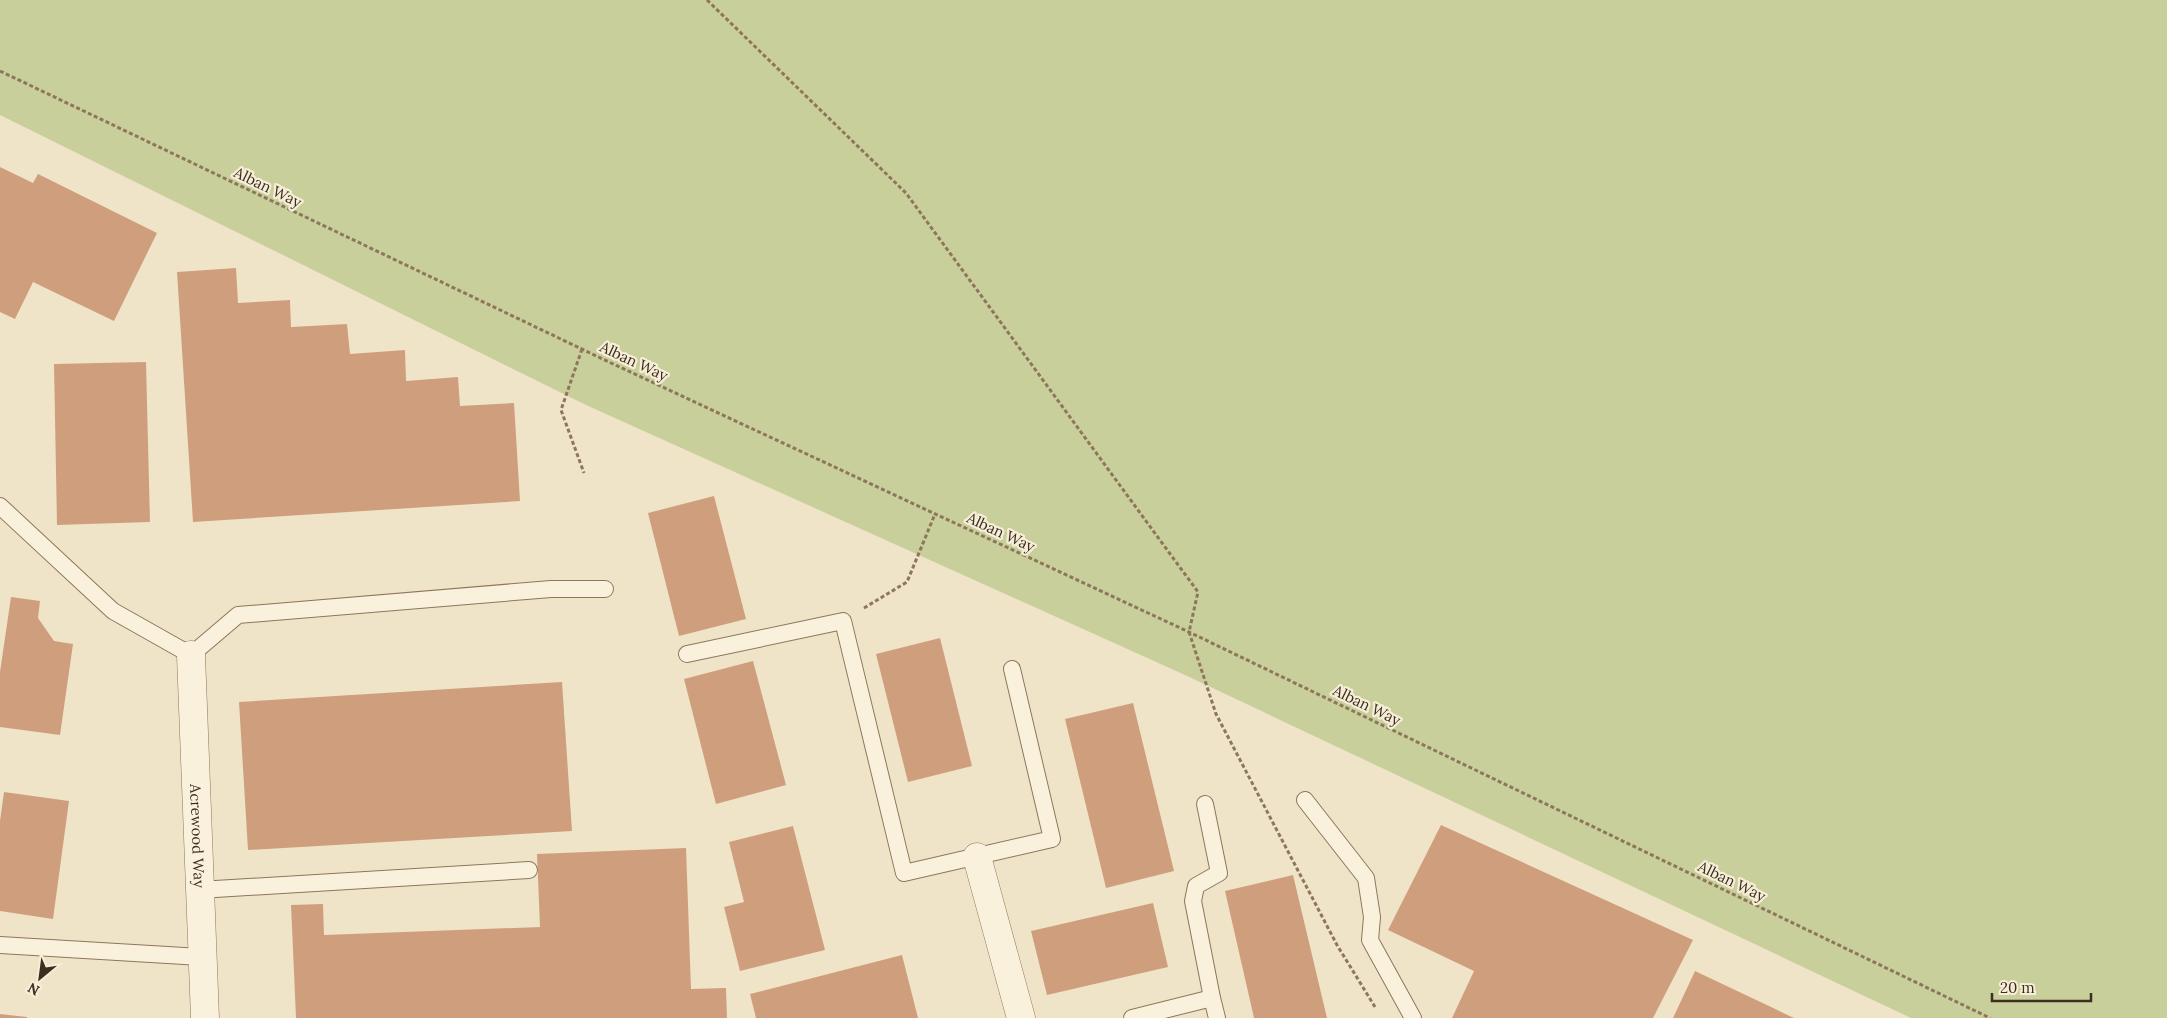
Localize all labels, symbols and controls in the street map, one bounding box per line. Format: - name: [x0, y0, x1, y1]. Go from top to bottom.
- street label: Alban Way: [230, 162, 305, 212]
- street label: Alban Way: [596, 337, 671, 385]
- street label: Alban Way: [963, 508, 1038, 556]
- street label: Alban Way: [1329, 680, 1404, 730]
- street label: Acrewood Way: [186, 783, 209, 888]
- street label: Alban Way: [1694, 856, 1769, 906]
- north arrow: [15, 953, 65, 1003]
- scale bar: [1992, 970, 2091, 1002]
- text: 20 m: [2000, 978, 2035, 997]
- text: N: [24, 979, 43, 1000]

